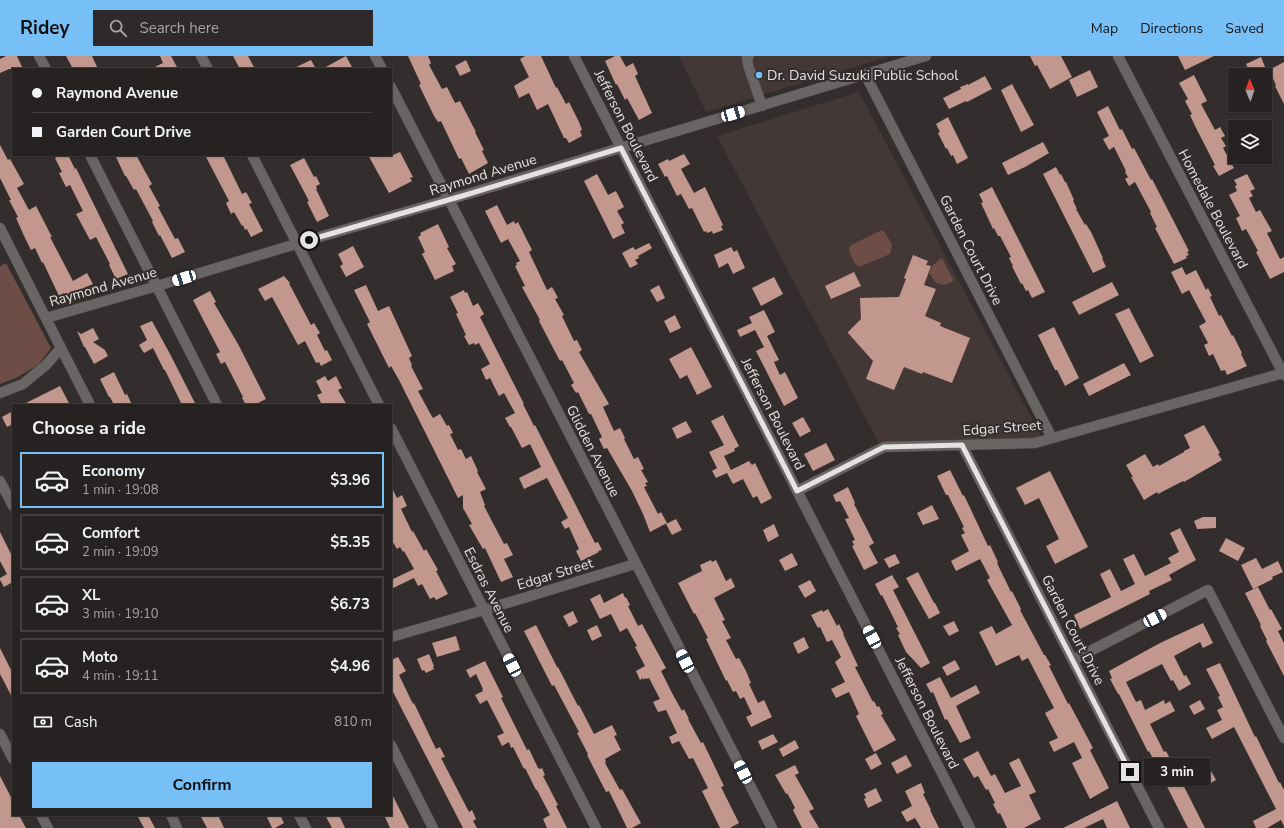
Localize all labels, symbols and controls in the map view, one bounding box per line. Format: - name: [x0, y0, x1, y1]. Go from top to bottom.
- search box: [93, 10, 373, 46]
- text: Ridey: [20, 15, 69, 41]
- icon: search: [107, 17, 129, 39]
- text: Search here: [139, 18, 219, 38]
- text: Map: [1091, 19, 1118, 38]
- text: Directions: [1140, 19, 1203, 38]
- text: Saved: [1225, 19, 1264, 38]
- street label: Jefferson Boulevard: [589, 66, 662, 185]
- place label: Dr. David Suzuki Public School: [767, 66, 959, 85]
- north arrow: [1228, 68, 1272, 112]
- map controls: [1228, 68, 1272, 164]
- marker: Dr. David Suzuki Public School: [754, 70, 764, 80]
- text: Raymond Avenue: [56, 83, 178, 103]
- car: [720, 105, 746, 123]
- button: layers: [1228, 120, 1272, 164]
- text: Garden Court Drive: [56, 122, 191, 142]
- street label: Homedale Boulevard: [1173, 146, 1253, 272]
- street label: Raymond Avenue: [427, 150, 539, 200]
- street label: Garden Court Drive: [935, 192, 1007, 308]
- route start: [300, 231, 318, 249]
- street label: Raymond Avenue: [47, 263, 159, 311]
- car: [171, 269, 197, 287]
- street label: Jefferson Boulevard: [736, 354, 809, 473]
- street label: Glidden Avenue: [562, 402, 624, 500]
- text: Choose a ride: [32, 416, 146, 440]
- street label: Edgar Street: [962, 416, 1042, 440]
- text: Economy: [82, 461, 145, 481]
- icon: car: [34, 462, 70, 498]
- text: $3.96: [330, 470, 370, 490]
- text: 1 min · 19:08: [82, 481, 158, 499]
- text: Comfort: [82, 523, 139, 543]
- icon: car: [34, 524, 70, 560]
- text: $5.35: [330, 532, 370, 552]
- text: 2 min · 19:09: [82, 543, 158, 561]
- street label: Esdras Avenue: [459, 544, 519, 636]
- street label: Edgar Street: [515, 553, 596, 595]
- street label: Garden Court Drive: [1037, 572, 1109, 688]
- text: XL: [82, 585, 101, 605]
- icon: car: [34, 586, 70, 622]
- text: $6.73: [330, 594, 370, 614]
- text: 3 min · 19:10: [82, 605, 158, 623]
- car: [1142, 607, 1168, 629]
- car: [861, 624, 883, 650]
- text: Moto: [82, 647, 118, 667]
- icon: car: [34, 648, 70, 684]
- car: [674, 648, 696, 674]
- car: [501, 652, 523, 678]
- street label: Jefferson Boulevard: [890, 653, 963, 772]
- text: $4.96: [330, 656, 370, 676]
- text: 4 min · 19:11: [82, 667, 158, 685]
- icon: cash: [32, 711, 54, 733]
- text: Cash: [64, 712, 98, 732]
- text: 810 m: [334, 713, 372, 731]
- callout: 3 min: [1144, 758, 1210, 786]
- car: [732, 759, 754, 785]
- button: Confirm: [32, 762, 372, 808]
- route end: [1121, 763, 1139, 781]
- text: 3 min: [1160, 763, 1194, 781]

